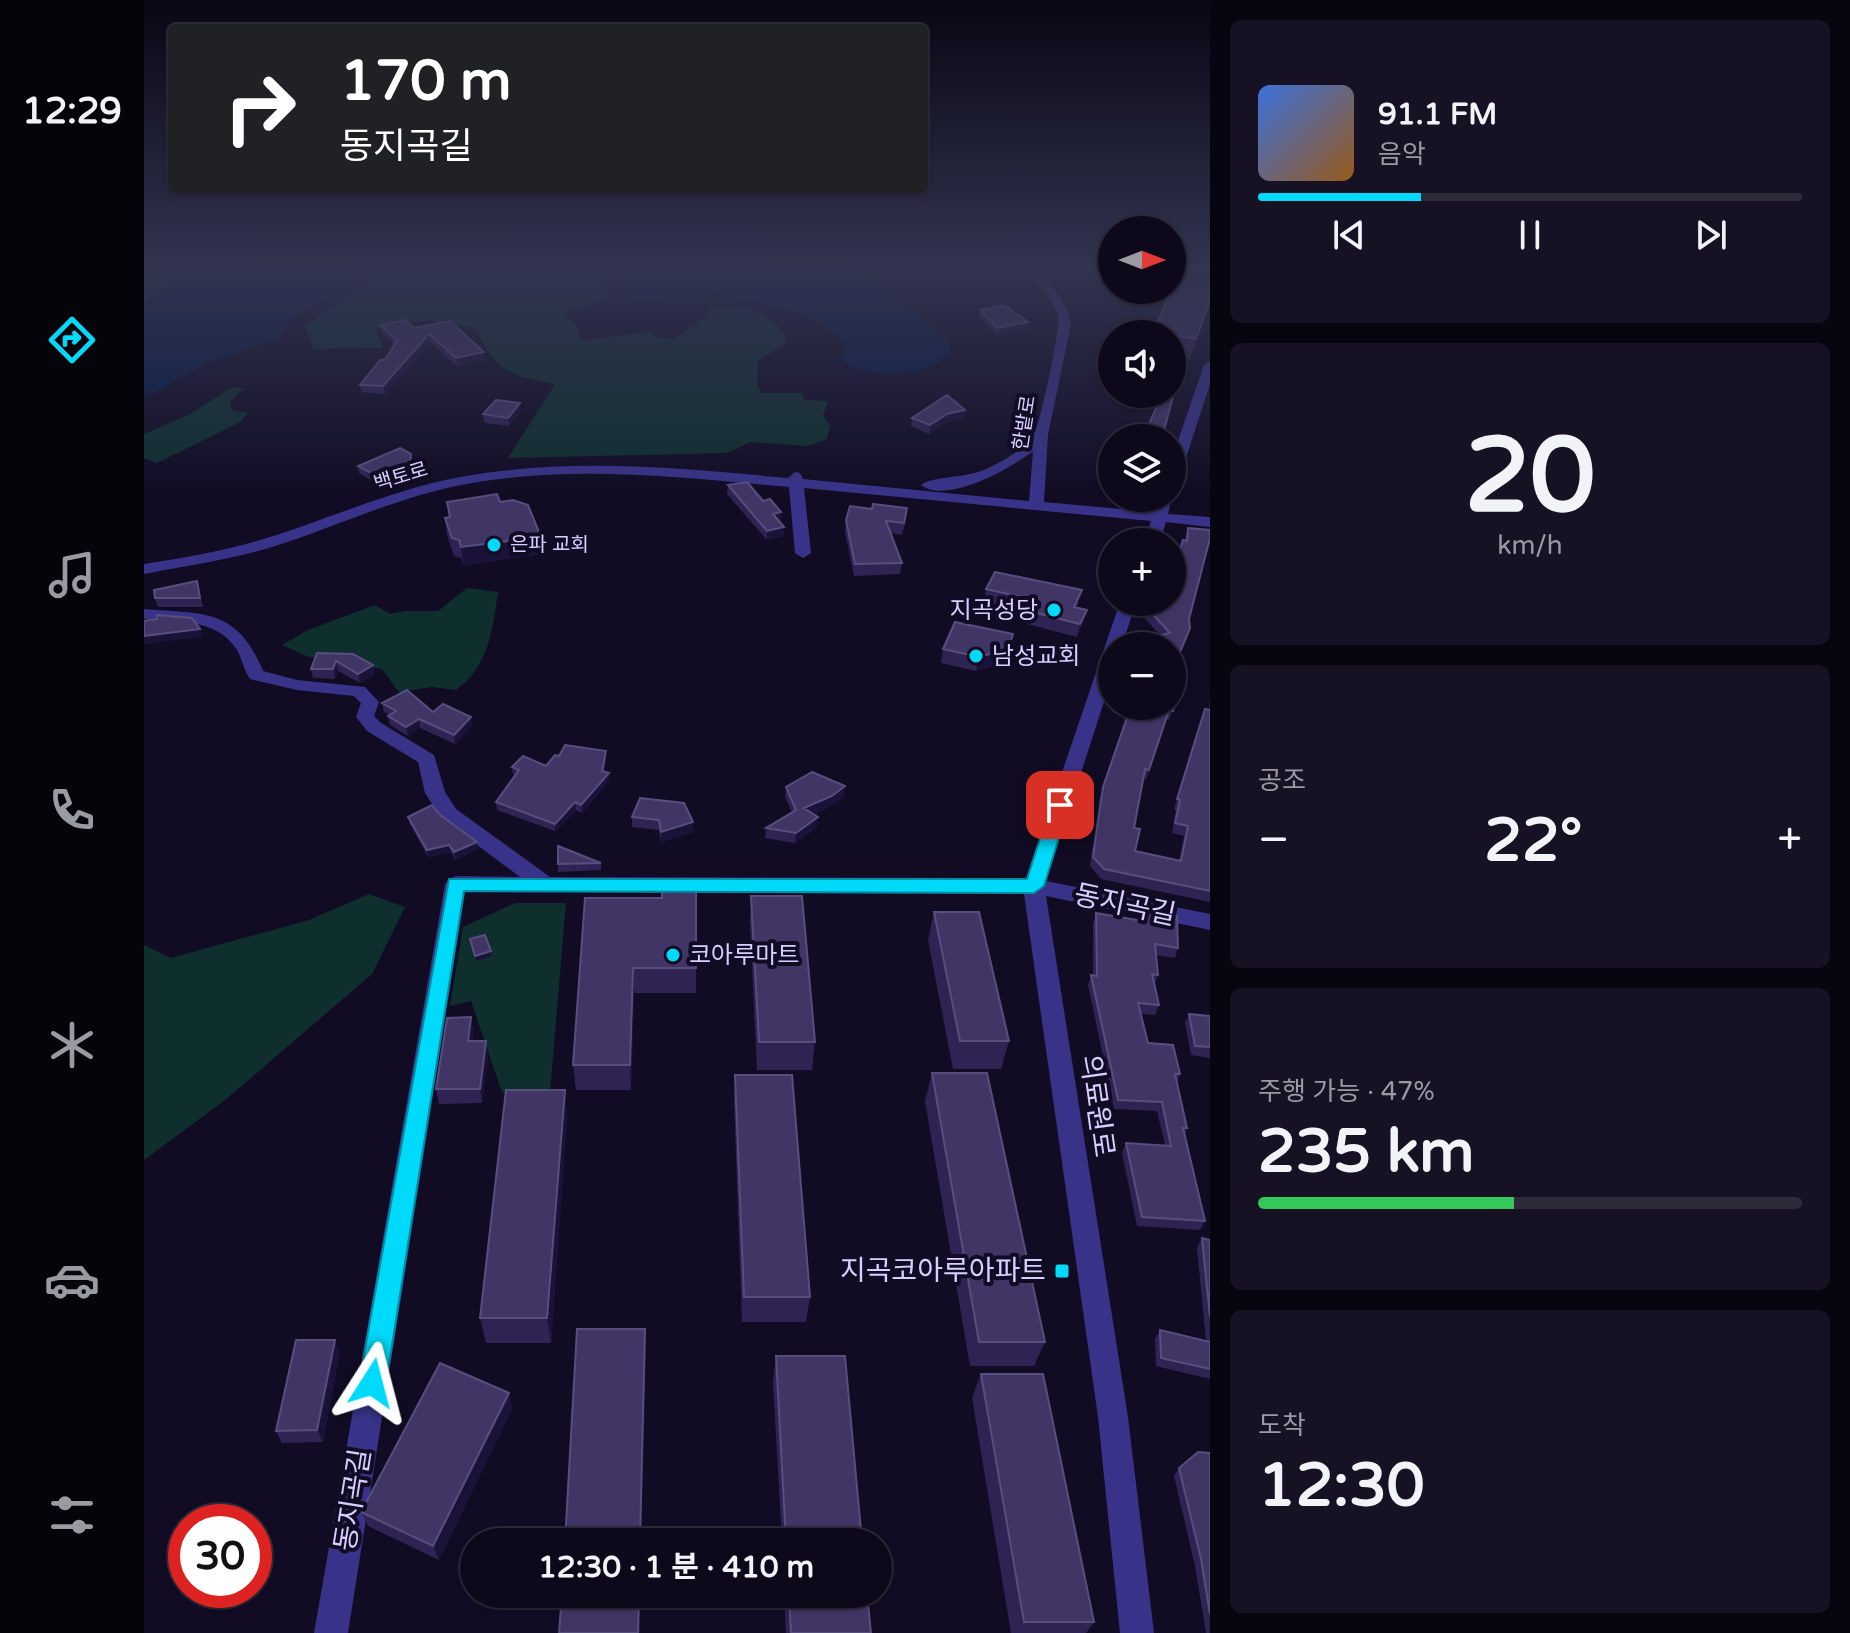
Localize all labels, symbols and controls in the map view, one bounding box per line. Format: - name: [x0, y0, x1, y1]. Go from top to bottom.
- text: 170 m: [340, 48, 511, 115]
- icon: right: [208, 56, 312, 160]
- text: 12:29: [22, 90, 122, 133]
- text: 91.1 FM: [1378, 96, 1497, 133]
- text: 동지곡길: [340, 125, 472, 168]
- text: 음악: [1378, 139, 1426, 170]
- icon: previous: [1327, 213, 1371, 257]
- icon: pause: [1508, 213, 1552, 257]
- icon: next: [1689, 213, 1733, 257]
- north arrow: [1098, 216, 1186, 304]
- map controls: [1098, 216, 1186, 720]
- icon: directions: [44, 312, 100, 368]
- button: sound: [1098, 320, 1186, 408]
- street label: 한밭로: [1009, 394, 1041, 452]
- text: 20: [1465, 415, 1595, 540]
- button: layers: [1098, 424, 1186, 512]
- street label: 백토로: [371, 457, 431, 497]
- button: +: [1098, 528, 1186, 616]
- text: km/h: [1497, 530, 1563, 561]
- place label: 은파 교회: [510, 533, 589, 557]
- marker: 은파 교회: [485, 536, 503, 554]
- icon: music: [44, 547, 100, 603]
- place label: 지곡성당: [950, 596, 1038, 625]
- marker: 지곡성당: [1045, 601, 1063, 619]
- button: −: [1098, 632, 1186, 720]
- place label: 남성교회: [992, 642, 1080, 671]
- marker: 남성교회: [967, 647, 985, 665]
- text: 공조: [1258, 765, 1306, 796]
- pin: [1026, 771, 1094, 839]
- icon: phone: [44, 782, 100, 838]
- icon: arrive: [1038, 783, 1082, 827]
- text: 22°: [1484, 805, 1582, 877]
- text: −: [1258, 814, 1289, 867]
- text: +: [1777, 814, 1802, 867]
- street label: 동지곡길: [1071, 878, 1179, 932]
- place label: 코아루마트: [689, 941, 799, 970]
- marker: 코아루마트: [664, 946, 682, 964]
- icon: climate: [44, 1017, 100, 1073]
- street label: 의료원로: [1073, 1053, 1121, 1159]
- text: 주행 가능 · 47%: [1258, 1076, 1435, 1107]
- text: 235 km: [1258, 1116, 1474, 1188]
- icon: car: [44, 1252, 100, 1308]
- place label: 지곡코아루아파트: [840, 1254, 1046, 1288]
- marker: 지곡코아루아파트: [1053, 1262, 1071, 1280]
- position arrow: [330, 1341, 414, 1425]
- text: 도착: [1258, 1410, 1306, 1441]
- street label: 동지곡길: [328, 1446, 378, 1554]
- text: 12:30: [1258, 1450, 1424, 1522]
- icon: filters: [44, 1487, 100, 1543]
- speed limit sign: 30: [168, 1504, 272, 1608]
- text: 12:30 · 1 분 · 410 m: [538, 1549, 814, 1586]

